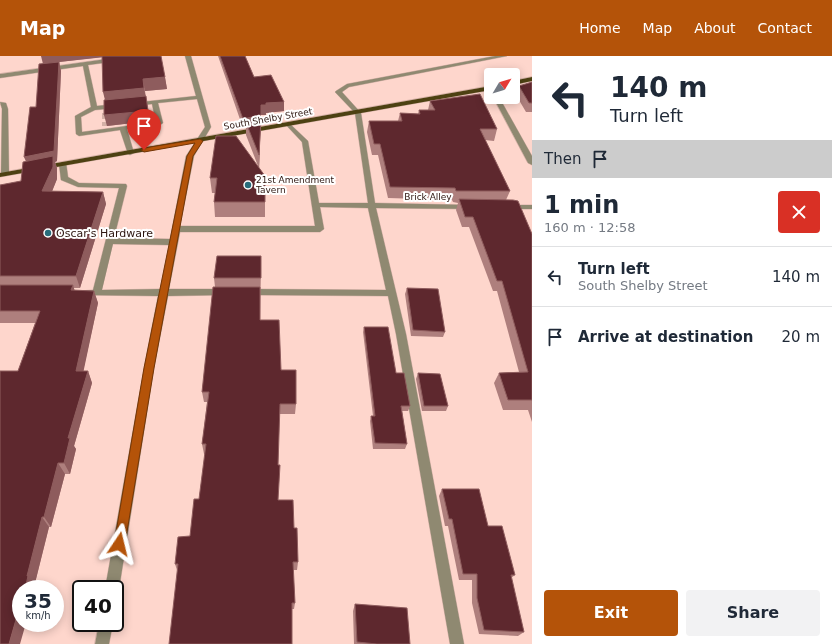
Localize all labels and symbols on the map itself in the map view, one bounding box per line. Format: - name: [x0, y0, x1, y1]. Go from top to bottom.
- north arrow: [484, 68, 520, 104]
- street label: South Shelby Street: [223, 106, 314, 132]
- pin: [127, 109, 161, 150]
- place label: 21st Amendment Tavern: [255, 175, 334, 195]
- marker: 21st Amendment Tavern: [243, 180, 253, 190]
- street label: Brick Alley: [404, 192, 452, 202]
- place label: Oscar's Hardware: [56, 227, 153, 240]
- marker: Oscar's Hardware: [43, 228, 53, 238]
- position arrow: [98, 523, 140, 565]
- speed limit sign: 40: [72, 580, 124, 632]

